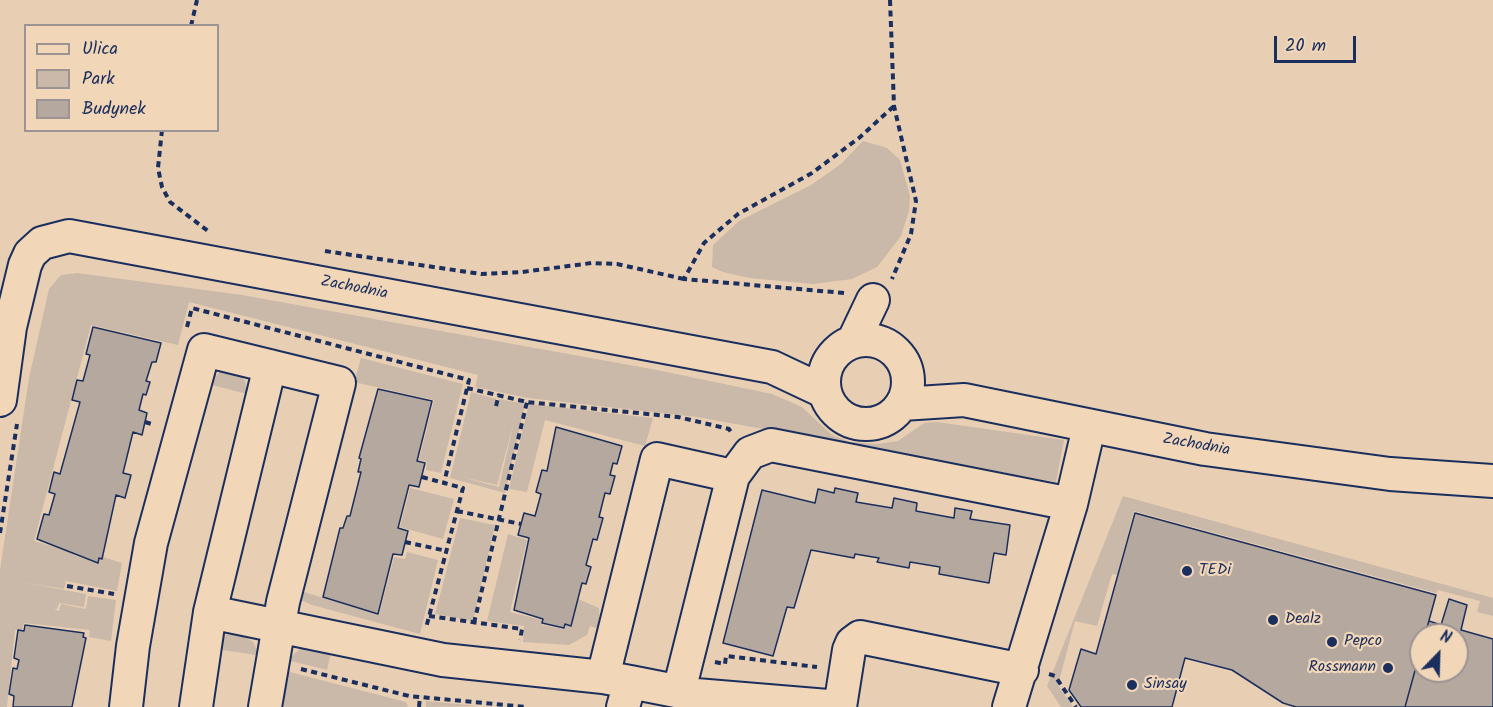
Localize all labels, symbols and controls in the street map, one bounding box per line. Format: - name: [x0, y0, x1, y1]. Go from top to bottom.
- legend: [24, 24, 219, 132]
- scale bar: [1277, 24, 1360, 62]
- text: 20 m: [1285, 32, 1326, 61]
- text: Ulica: [82, 35, 118, 64]
- text: Park: [82, 65, 115, 94]
- text: Budynek: [82, 95, 146, 124]
- street label: Zachodnia: [319, 273, 389, 305]
- street label: Zachodnia: [1161, 431, 1231, 461]
- place label: TEDi: [1199, 561, 1231, 581]
- marker: TEDi: [1180, 564, 1194, 578]
- place label: Dealz: [1285, 610, 1321, 630]
- marker: Dealz: [1266, 613, 1280, 627]
- north arrow: [1409, 623, 1469, 683]
- text: N: [1436, 624, 1455, 651]
- place label: Pepco: [1344, 632, 1382, 652]
- marker: Pepco: [1325, 635, 1339, 649]
- place label: Rossmann: [1308, 658, 1376, 678]
- marker: Rossmann: [1381, 661, 1395, 675]
- place label: Sinsay: [1144, 675, 1187, 695]
- marker: Sinsay: [1125, 678, 1139, 692]

